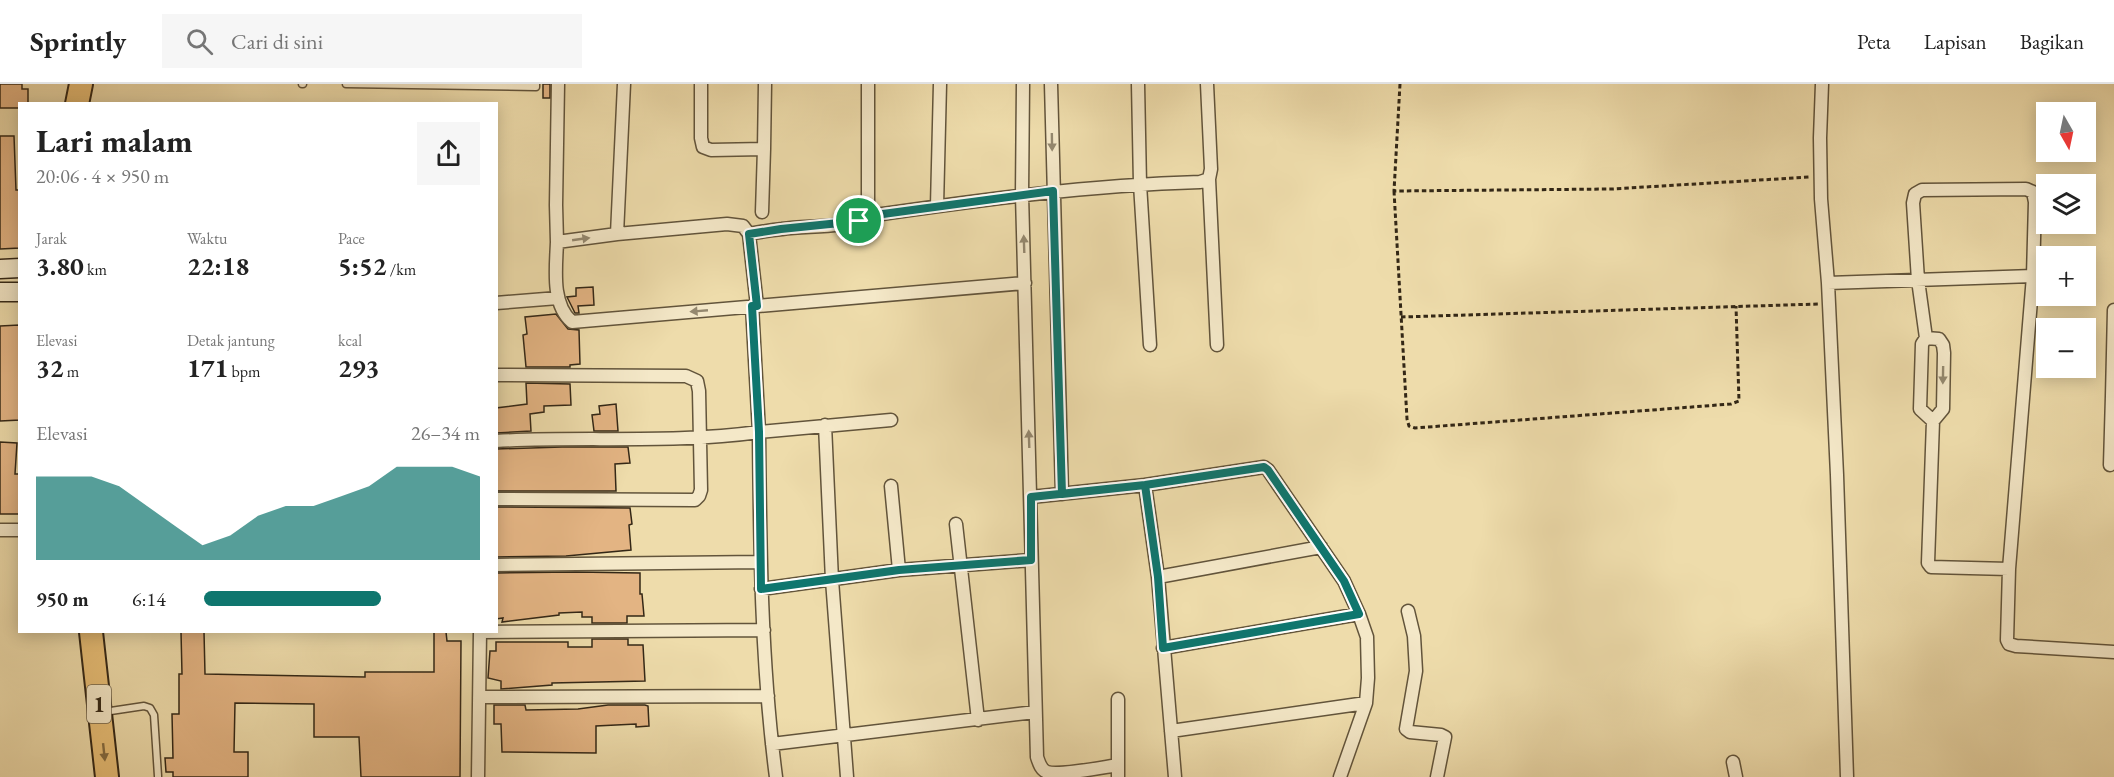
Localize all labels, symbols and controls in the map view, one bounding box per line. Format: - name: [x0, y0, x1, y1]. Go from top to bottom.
- search box: [162, 14, 582, 68]
- text: Sprintly: [30, 23, 126, 59]
- icon: search: [183, 25, 216, 58]
- text: Cari di sini: [231, 27, 323, 56]
- text: Peta: [1857, 28, 1891, 55]
- text: Lapisan: [1924, 28, 1987, 55]
- text: Bagikan: [2020, 28, 2084, 55]
- north arrow: [2036, 102, 2096, 162]
- map controls: [2036, 102, 2096, 378]
- text: Lari malam: [36, 119, 193, 162]
- button: share: [417, 122, 480, 185]
- one-way arrow: [1048, 133, 1057, 152]
- text: 20:06 · 4 × 950 m: [36, 163, 169, 189]
- button: layers: [2036, 174, 2096, 234]
- pin: [833, 195, 884, 246]
- icon: arrive: [842, 204, 875, 237]
- text: Jarak: [36, 228, 67, 249]
- text: Waktu: [187, 228, 227, 249]
- text: Pace: [338, 228, 365, 249]
- one-way arrow: [1019, 234, 1028, 253]
- one-way arrow: [571, 235, 590, 244]
- button: +: [2036, 246, 2096, 306]
- text: 3.80: [36, 249, 84, 283]
- text: 22:18: [187, 249, 249, 283]
- text: 5:52: [338, 249, 387, 283]
- text: km: [84, 259, 107, 280]
- text: /km: [387, 259, 416, 280]
- one-way arrow: [689, 306, 708, 316]
- button: −: [2036, 318, 2096, 378]
- text: Elevasi: [36, 330, 77, 351]
- text: Detak jantung: [187, 330, 275, 351]
- text: kcal: [338, 330, 362, 351]
- text: 32: [36, 351, 64, 385]
- text: 171: [187, 351, 228, 385]
- text: 293: [338, 351, 379, 385]
- text: m: [64, 361, 79, 382]
- text: bpm: [228, 361, 260, 382]
- one-way arrow: [1939, 365, 1948, 384]
- text: Elevasi: [36, 420, 88, 446]
- text: 26–34 m: [411, 420, 480, 446]
- one-way arrow: [1025, 429, 1034, 448]
- text: 950 m: [36, 586, 89, 612]
- text: 6:14: [132, 586, 166, 612]
- road number: 1: [87, 685, 111, 723]
- one-way arrow: [100, 743, 109, 762]

